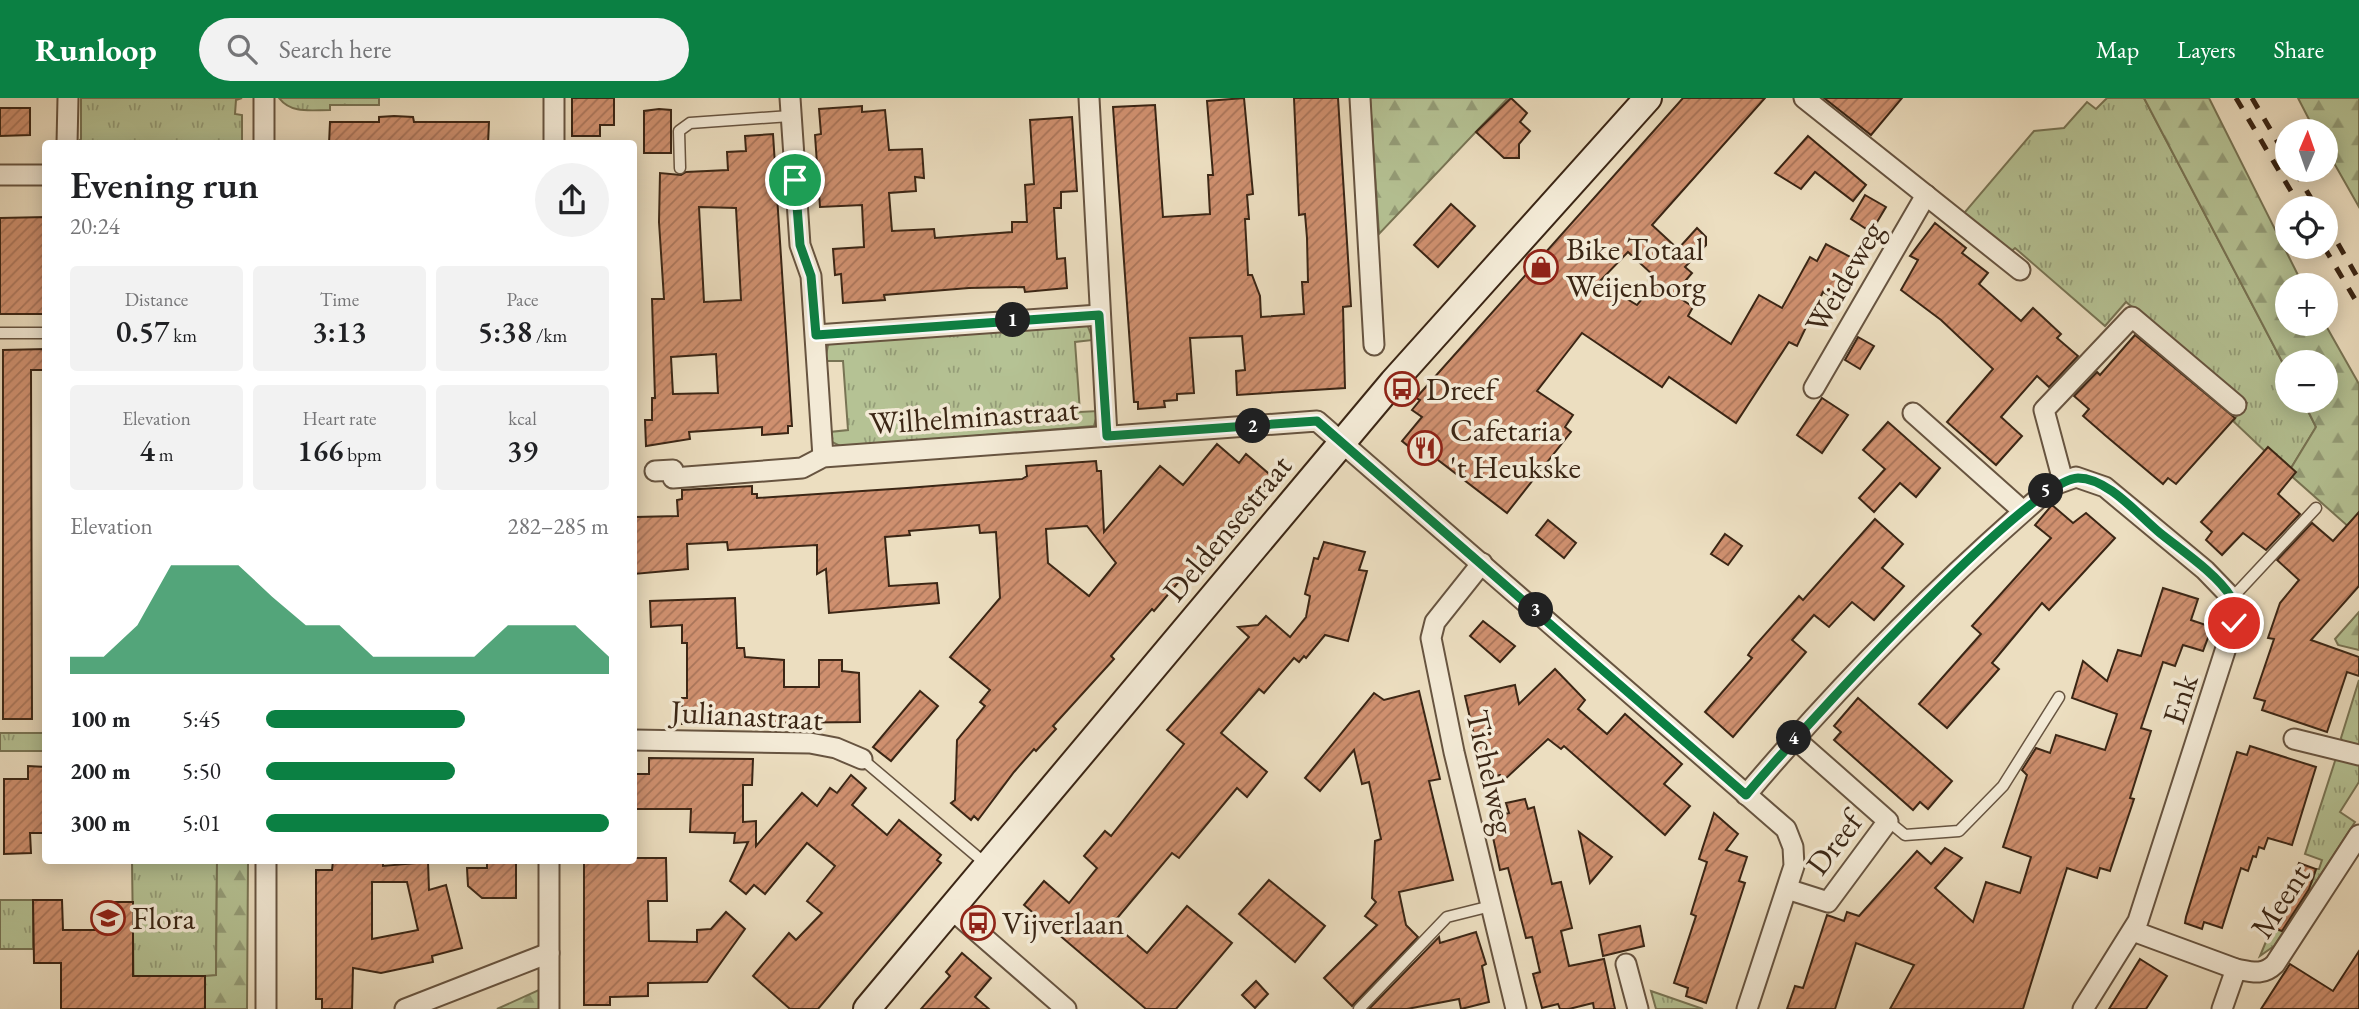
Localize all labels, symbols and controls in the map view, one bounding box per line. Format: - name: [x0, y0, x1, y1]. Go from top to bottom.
- search box: [199, 18, 689, 81]
- text: Runloop: [35, 28, 157, 71]
- icon: search: [223, 30, 261, 68]
- text: Search here: [279, 32, 391, 66]
- text: Map: [2096, 34, 2139, 65]
- text: Layers: [2177, 34, 2236, 65]
- text: Share: [2274, 34, 2324, 65]
- north arrow: [2275, 119, 2338, 182]
- map controls: [2275, 119, 2338, 413]
- pin: [765, 150, 825, 210]
- text: Evening run: [70, 160, 259, 209]
- icon: arrive: [776, 161, 814, 199]
- button: share: [535, 163, 609, 237]
- button: locate: [2275, 196, 2338, 259]
- text: 20:24: [70, 211, 120, 241]
- street label: Weideweg: [1795, 212, 1893, 341]
- place label: Bike Totaal Weijenborg: [1566, 228, 1707, 307]
- shop icon: Bike Totaal Weijenborg: [1522, 248, 1560, 286]
- button: +: [2275, 273, 2338, 336]
- text: Distance: [125, 287, 188, 312]
- text: Time: [320, 287, 359, 312]
- text: Pace: [507, 287, 538, 312]
- pin: 1: [996, 302, 1030, 338]
- text: 1: [1007, 307, 1018, 332]
- text: 0.57: [116, 312, 169, 351]
- text: 3:13: [312, 312, 367, 351]
- text: 5:38: [478, 312, 532, 351]
- text: km: [169, 323, 197, 348]
- text: /km: [532, 323, 567, 348]
- button: −: [2275, 350, 2338, 413]
- place label: Dreef: [1426, 368, 1499, 410]
- bus stop icon: Dreef: [1383, 370, 1421, 408]
- street label: Wilhelminastraat: [868, 388, 1080, 444]
- text: Elevation: [122, 406, 191, 431]
- text: Heart rate: [303, 406, 376, 431]
- text: kcal: [508, 406, 537, 431]
- pin: 2: [1236, 408, 1270, 444]
- place label: Cafetaria 't Heukske: [1450, 409, 1581, 488]
- text: 2: [1247, 413, 1258, 438]
- restaurant icon: Cafetaria 't Heukske: [1406, 429, 1444, 467]
- text: 4: [140, 431, 155, 470]
- text: 166: [297, 431, 343, 470]
- text: 39: [507, 431, 538, 470]
- text: m: [155, 442, 173, 467]
- text: bpm: [343, 442, 382, 467]
- street label: Deldensestraat: [1153, 446, 1301, 610]
- pin: 5: [2028, 474, 2064, 508]
- text: 5: [2040, 478, 2051, 503]
- text: Elevation: [70, 511, 153, 541]
- text: 282–285 m: [508, 511, 609, 541]
- pin: 3: [1518, 592, 1554, 628]
- pin: [2204, 593, 2264, 653]
- text: 3: [1530, 597, 1541, 622]
- icon: check: [2215, 604, 2253, 642]
- street label: Enk: [2152, 668, 2208, 729]
- street label: Julianastraat: [667, 690, 824, 740]
- text: 100 m: [70, 704, 131, 734]
- text: 5:45: [182, 704, 221, 734]
- street label: Tichelweg: [1456, 706, 1526, 839]
- pin: 4: [1776, 720, 1812, 756]
- text: 4: [1788, 725, 1799, 750]
- text: 200 m: [70, 756, 131, 786]
- text: 5:50: [182, 756, 221, 786]
- street label: Dreef: [1796, 800, 1874, 883]
- text: 300 m: [70, 808, 131, 838]
- text: 5:01: [182, 808, 221, 838]
- street label: Meent: [2241, 856, 2319, 946]
- place label: Flora: [132, 897, 196, 939]
- school or university icon: Flora: [89, 899, 127, 937]
- place label: Vijverlaan: [1002, 902, 1125, 944]
- bus stop icon: Vijverlaan: [959, 904, 997, 942]

